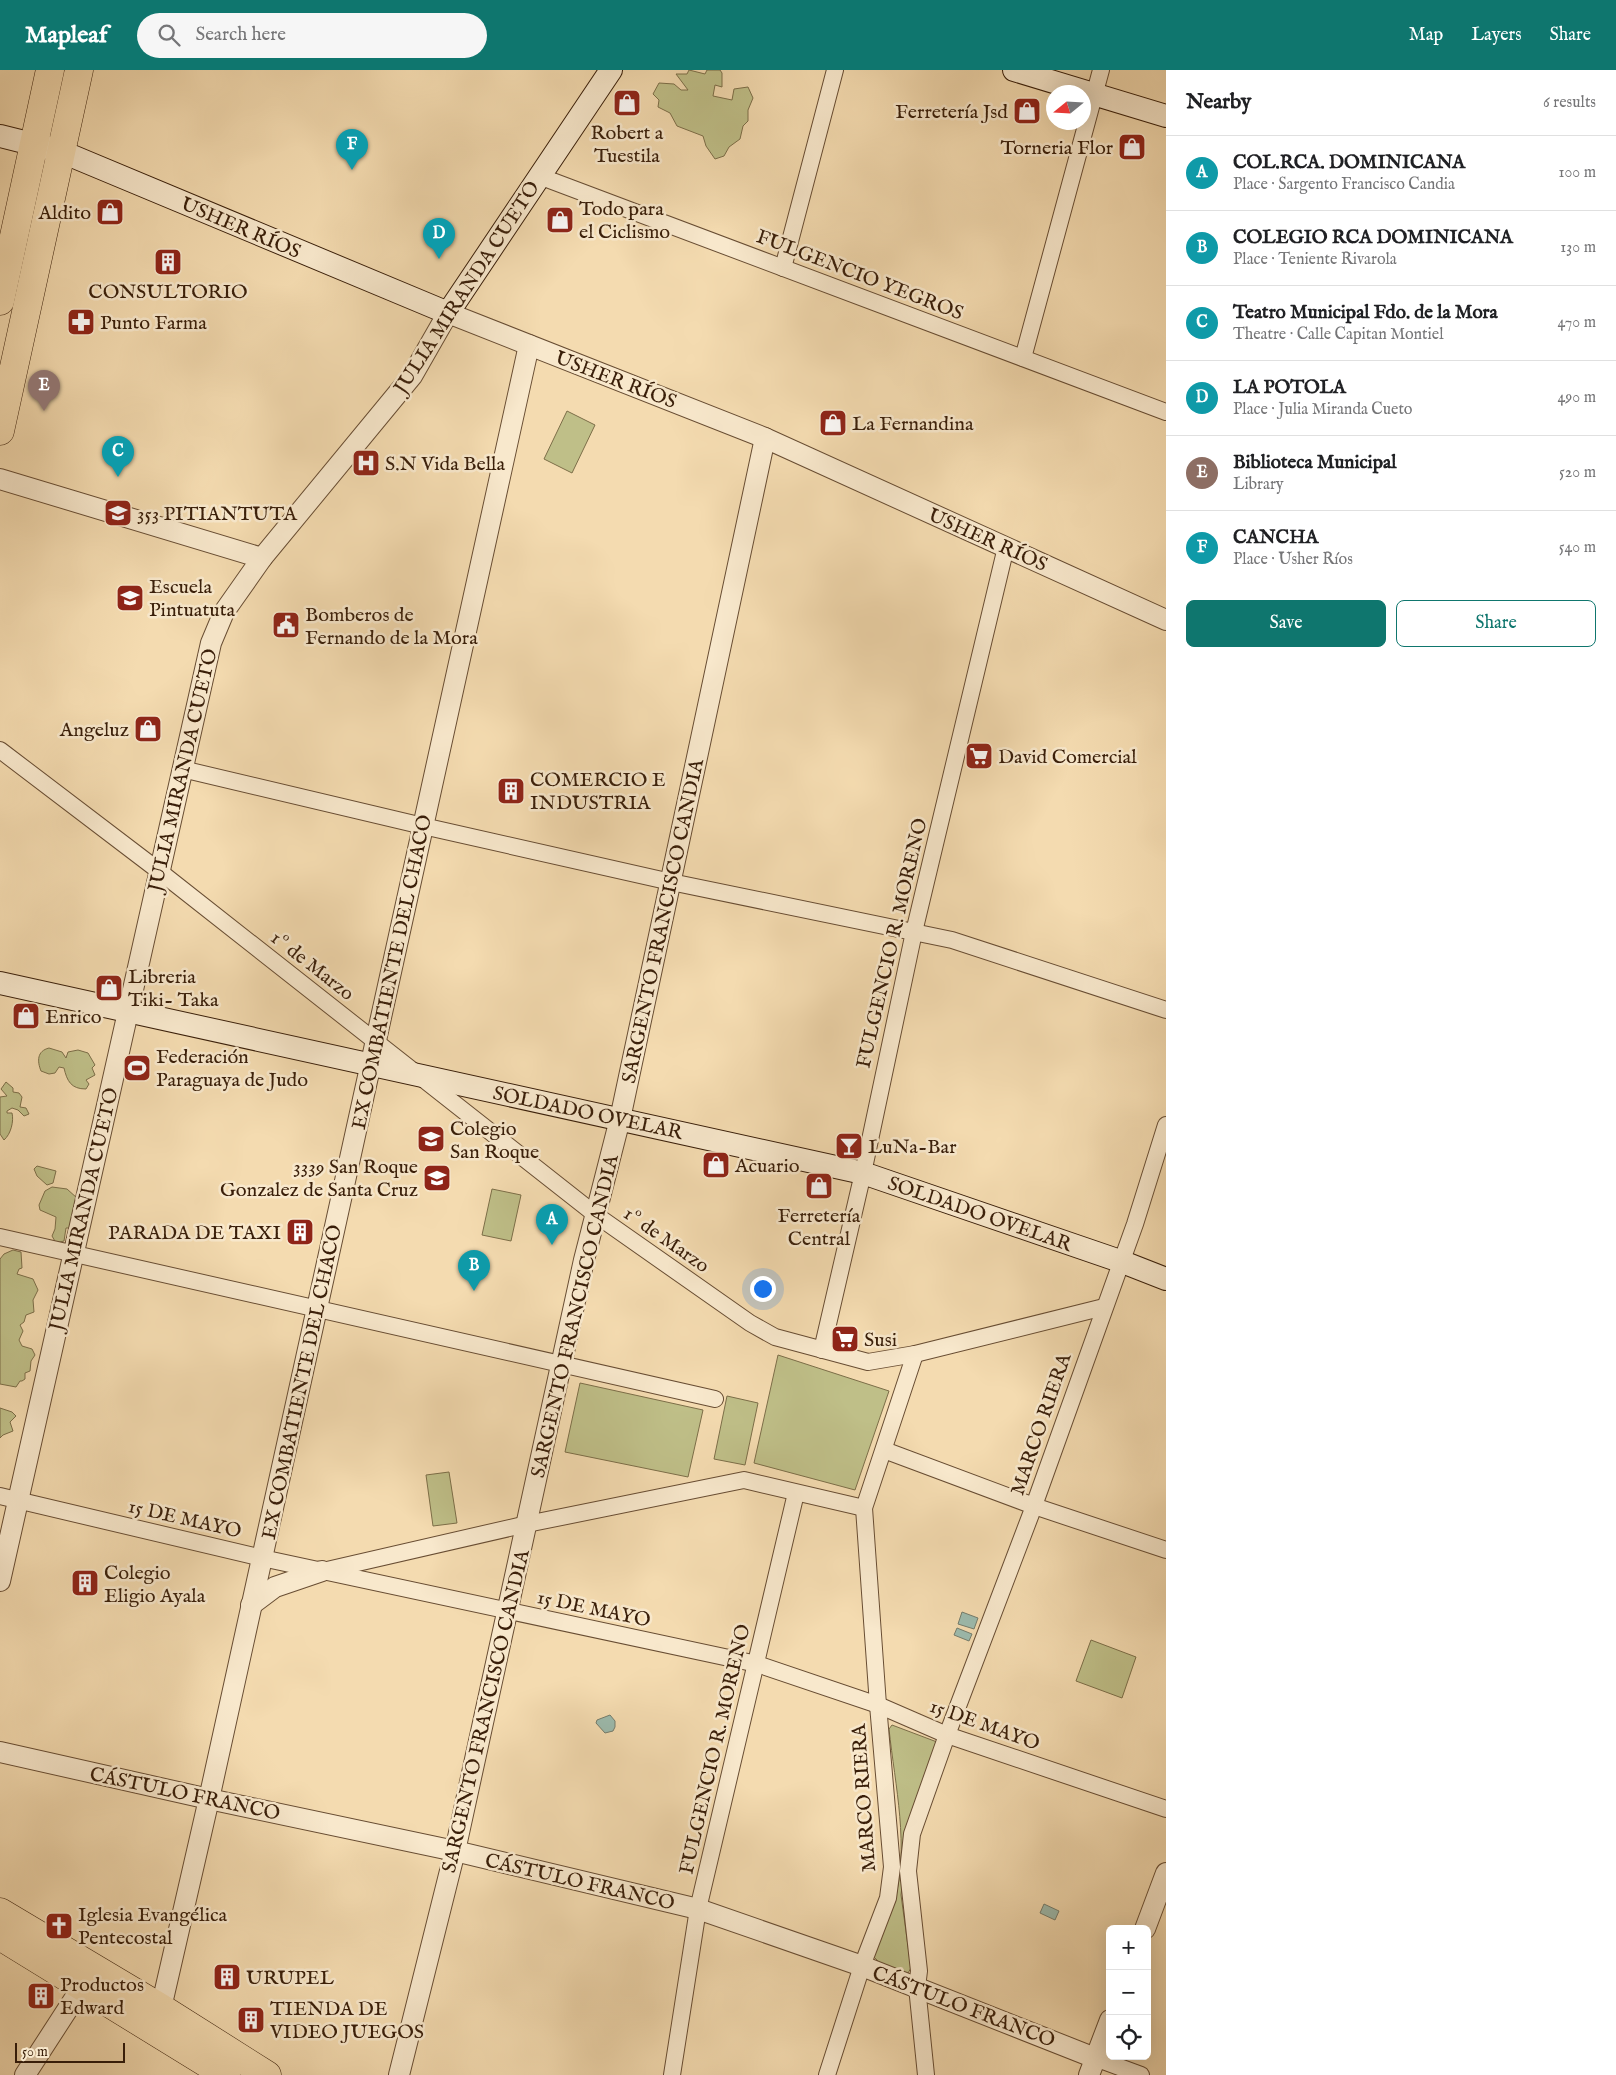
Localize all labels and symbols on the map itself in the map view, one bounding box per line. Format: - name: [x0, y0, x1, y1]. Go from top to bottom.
- north arrow: [1046, 85, 1091, 130]
- shop icon: Robert a Tuestila: [612, 88, 642, 118]
- shop icon: Ferretería Jsd: [1012, 96, 1042, 126]
- place label: Ferretería Jsd: [895, 100, 1008, 125]
- place label: Robert a Tuestila: [591, 121, 664, 169]
- pin: F: [336, 129, 368, 170]
- shop icon: Torneria Flor: [1117, 132, 1147, 162]
- place label: Torneria Flor: [1001, 136, 1114, 161]
- street label: JULIA MIRANDA CUETO: [388, 176, 544, 398]
- street label: USHER RÍOS: [177, 192, 304, 265]
- shop icon: Aldito: [95, 197, 125, 227]
- place label: Todo para el Ciclismo: [579, 197, 670, 245]
- place label: Aldito: [38, 201, 91, 226]
- shop icon: Todo para el Ciclismo: [545, 205, 575, 235]
- pin: D: [423, 218, 455, 259]
- street label: FULGENCIO YEGROS: [752, 224, 966, 326]
- building icon: CONSULTORIO: [153, 247, 183, 277]
- place label: CONSULTORIO: [88, 280, 248, 305]
- pharmacy icon: Punto Farma: [66, 307, 96, 337]
- place label: Punto Farma: [100, 311, 207, 336]
- street label: USHER RÍOS: [551, 346, 680, 415]
- pin: E: [28, 370, 60, 411]
- shop icon: La Fernandina: [818, 408, 848, 438]
- place label: La Fernandina: [852, 412, 974, 437]
- pin: C: [102, 436, 134, 477]
- hospital icon: S.N Vida Bella: [351, 448, 381, 478]
- place label: S.N Vida Bella: [385, 452, 506, 477]
- school or university icon: 353 PITIANTUTA: [103, 498, 133, 528]
- place label: 353 PITIANTUTA: [137, 502, 298, 527]
- street label: USHER RÍOS: [924, 503, 1051, 578]
- place label: Escuela Pintuatuta: [149, 575, 235, 623]
- school or university icon: Escuela Pintuatuta: [115, 583, 145, 613]
- place label: Bomberos de Fernando de la Mora: [305, 603, 478, 651]
- public building icon: Bomberos de Fernando de la Mora: [271, 610, 301, 640]
- street label: JULIA MIRANDA CUETO: [143, 646, 224, 896]
- shop icon: Angeluz: [133, 714, 163, 744]
- place label: Angeluz: [59, 718, 129, 743]
- supermarket icon: David Comercial: [964, 741, 994, 771]
- place label: David Comercial: [998, 745, 1137, 770]
- street label: SARGENTO FRANCISCO CANDIA: [617, 756, 710, 1086]
- place label: COMERCIO E INDUSTRIA: [530, 768, 666, 816]
- building icon: COMERCIO E INDUSTRIA: [496, 776, 526, 806]
- street label: EX COMBATIENTE DEL CHACO: [347, 813, 438, 1132]
- street label: FULGENCIO R. MORENO: [851, 816, 933, 1071]
- street label: 1º de Marzo: [265, 926, 359, 1007]
- place label: Libreria Tiki- Taka: [128, 965, 219, 1013]
- shop icon: Libreria Tiki- Taka: [94, 973, 124, 1003]
- shop icon: Enrico: [11, 1001, 41, 1031]
- place label: Enrico: [45, 1005, 102, 1030]
- place label: Federación Paraguaya de Judo: [156, 1045, 308, 1093]
- sports icon: Federación Paraguaya de Judo: [122, 1053, 152, 1083]
- street label: SOLDADO OVELAR: [491, 1081, 686, 1146]
- street label: JULIA MIRANDA CUETO: [44, 1085, 125, 1335]
- place label: Colegio San Roque: [450, 1117, 539, 1165]
- school or university icon: Colegio San Roque: [416, 1124, 446, 1154]
- bar icon: LuNa-Bar: [834, 1131, 864, 1161]
- place label: LuNa-Bar: [868, 1135, 957, 1160]
- shop icon: Acuario: [701, 1150, 731, 1180]
- street label: SARGENTO FRANCISCO CANDIA: [525, 1152, 623, 1480]
- place label: Acuario: [734, 1154, 800, 1179]
- place label: 3339 San Roque Gonzalez de Santa Cruz: [220, 1155, 418, 1203]
- school or university icon: 3339 San Roque Gonzalez de Santa Cruz: [422, 1163, 452, 1193]
- shop icon: Ferretería Central: [804, 1171, 834, 1201]
- street label: SOLDADO OVELAR: [884, 1171, 1076, 1258]
- street label: 1º de Marzo: [618, 1201, 714, 1279]
- pin: A: [536, 1204, 568, 1245]
- place label: Ferretería Central: [778, 1204, 861, 1252]
- building icon: PARADA DE TAXI: [285, 1217, 315, 1247]
- place label: PARADA DE TAXI: [108, 1221, 281, 1246]
- street label: EX COMBATIENTE DEL CHACO: [257, 1223, 348, 1542]
- pin: B: [458, 1250, 490, 1291]
- your location: [750, 1276, 776, 1302]
- supermarket icon: Susi: [830, 1324, 860, 1354]
- place label: Susi: [864, 1328, 897, 1353]
- street label: MARCO RIERA: [1005, 1350, 1078, 1499]
- street label: 15 DE MAYO: [126, 1494, 244, 1545]
- street label: SARGENTO FRANCISCO CANDIA: [437, 1547, 536, 1875]
- place label: Colegio Eligio Ayala: [104, 1561, 206, 1609]
- building icon: Colegio Eligio Ayala: [70, 1568, 100, 1598]
- street label: 15 DE MAYO: [535, 1585, 653, 1634]
- street label: FULGENCIO R. MORENO: [674, 1622, 756, 1877]
- street label: 15 DE MAYO: [926, 1694, 1043, 1757]
- street label: MARCO RIERA: [847, 1722, 882, 1873]
- street label: CÁSTULO FRANCO: [87, 1762, 282, 1827]
- street label: CÁSTULO FRANCO: [482, 1848, 677, 1916]
- place label: Iglesia Evangélica Pentecostal: [78, 1903, 228, 1951]
- church icon: Iglesia Evangélica Pentecostal: [44, 1911, 74, 1941]
- street label: CÁSTULO FRANCO: [868, 1961, 1059, 2054]
- building icon: URUPEL: [212, 1962, 242, 1992]
- place label: URUPEL: [246, 1966, 335, 1991]
- place label: Productos Edward: [60, 1973, 144, 2021]
- building icon: Productos Edward: [26, 1981, 56, 2011]
- place label: TIENDA DE VIDEO JUEGOS: [269, 1997, 424, 2045]
- building icon: TIENDA DE VIDEO JUEGOS: [236, 2005, 266, 2035]
- scale bar: [15, 2040, 125, 2063]

